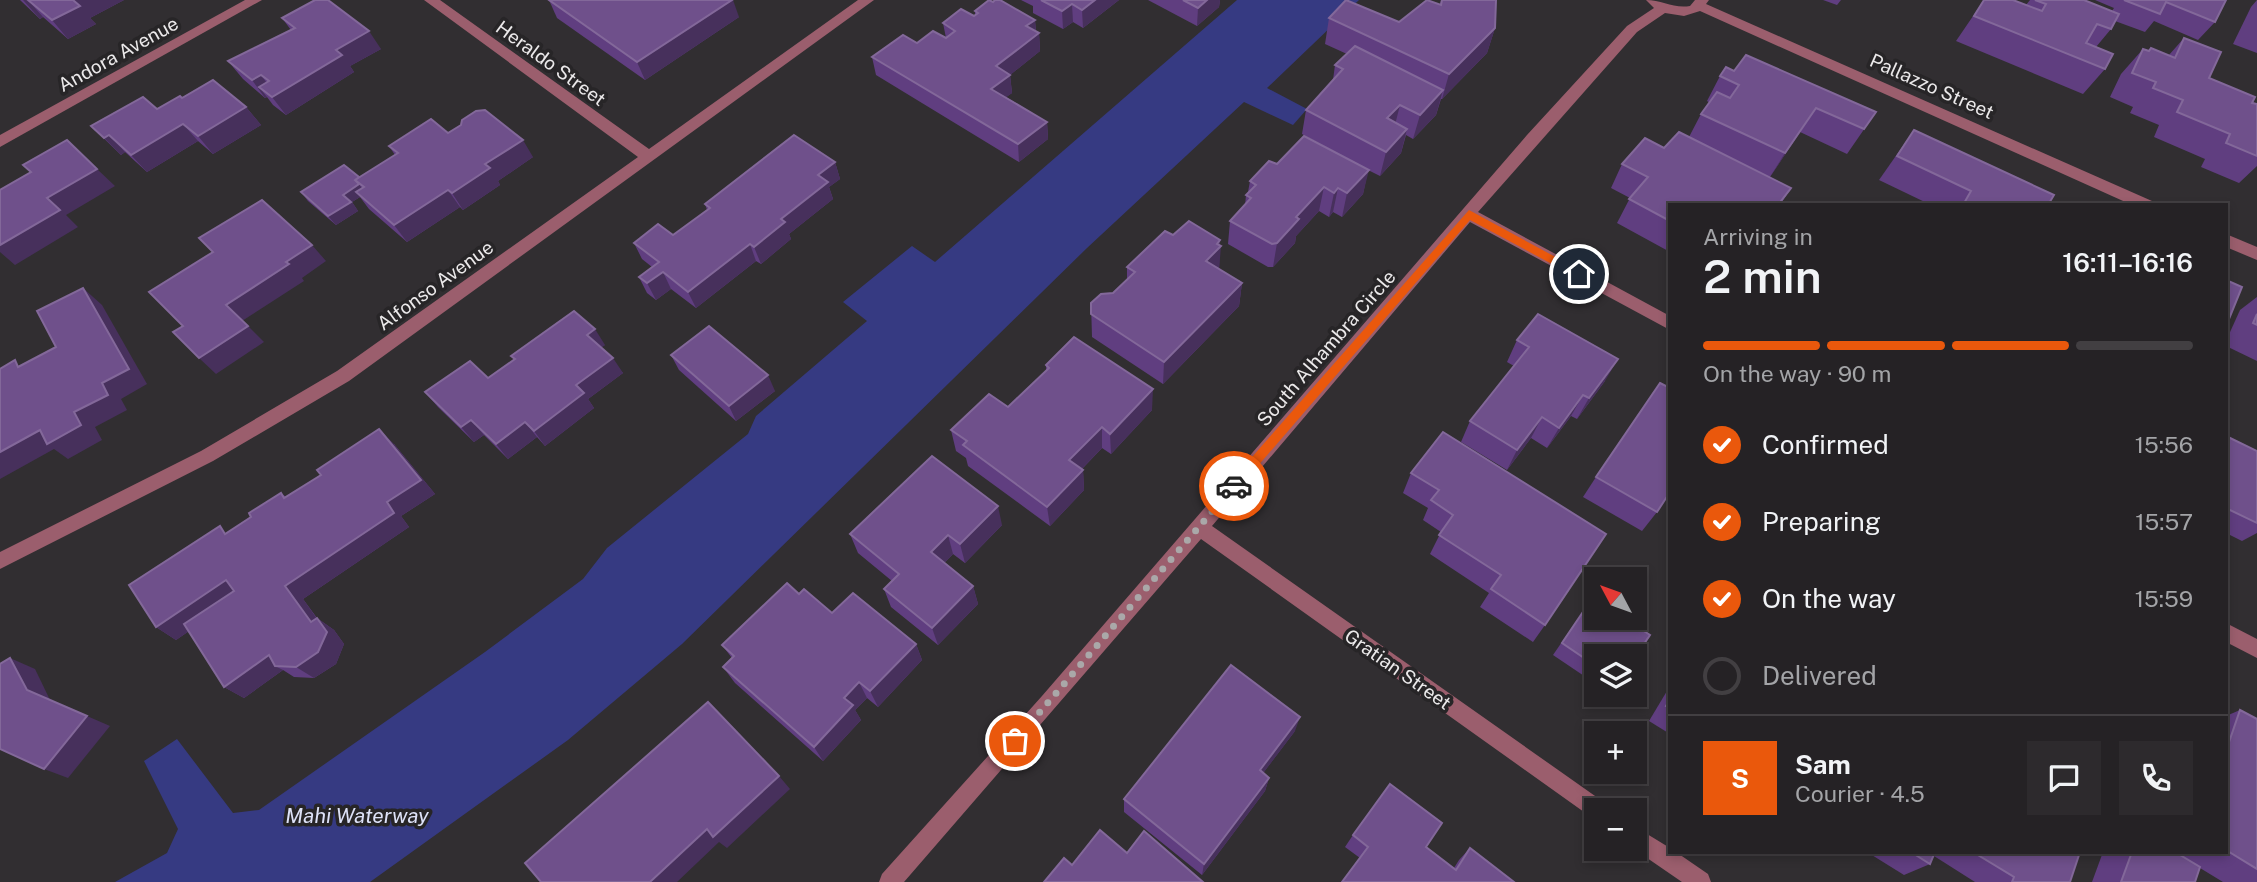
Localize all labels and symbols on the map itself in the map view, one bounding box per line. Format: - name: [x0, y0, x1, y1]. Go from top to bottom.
- street label: Andora Avenue: [54, 12, 182, 96]
- street label: Heraldo Street: [492, 16, 610, 110]
- street label: Pallazzo Street: [1867, 49, 1997, 123]
- street label: Alfonso Avenue: [373, 236, 497, 334]
- pin: [1549, 244, 1609, 304]
- street label: South Alhambra Circle: [1252, 266, 1400, 430]
- courier: [1199, 451, 1269, 521]
- north arrow: [1584, 567, 1647, 630]
- street label: Gratian Street: [1341, 624, 1455, 714]
- pin: [985, 711, 1045, 771]
- water label: Mahi Waterway: [285, 803, 429, 828]

